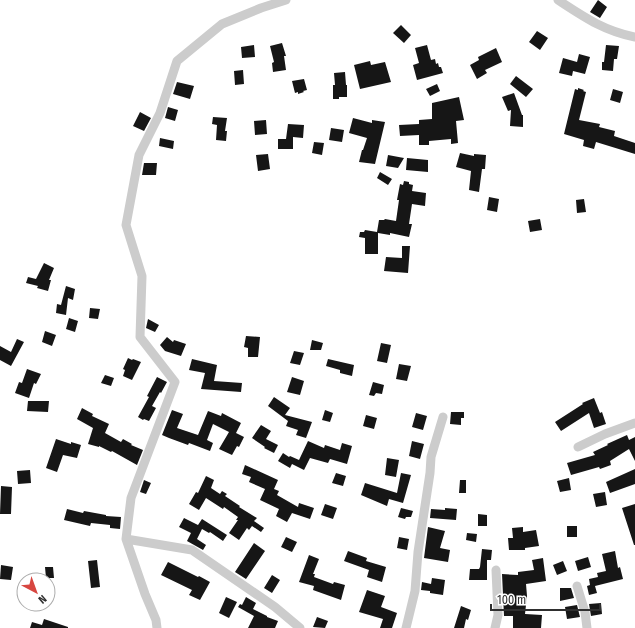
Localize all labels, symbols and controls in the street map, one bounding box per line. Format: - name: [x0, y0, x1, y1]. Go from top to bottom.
- north arrow: [16, 572, 56, 612]
- scale bar: [491, 586, 600, 612]
- text: N: [35, 592, 49, 606]
- text: 100 m: [497, 593, 526, 607]

